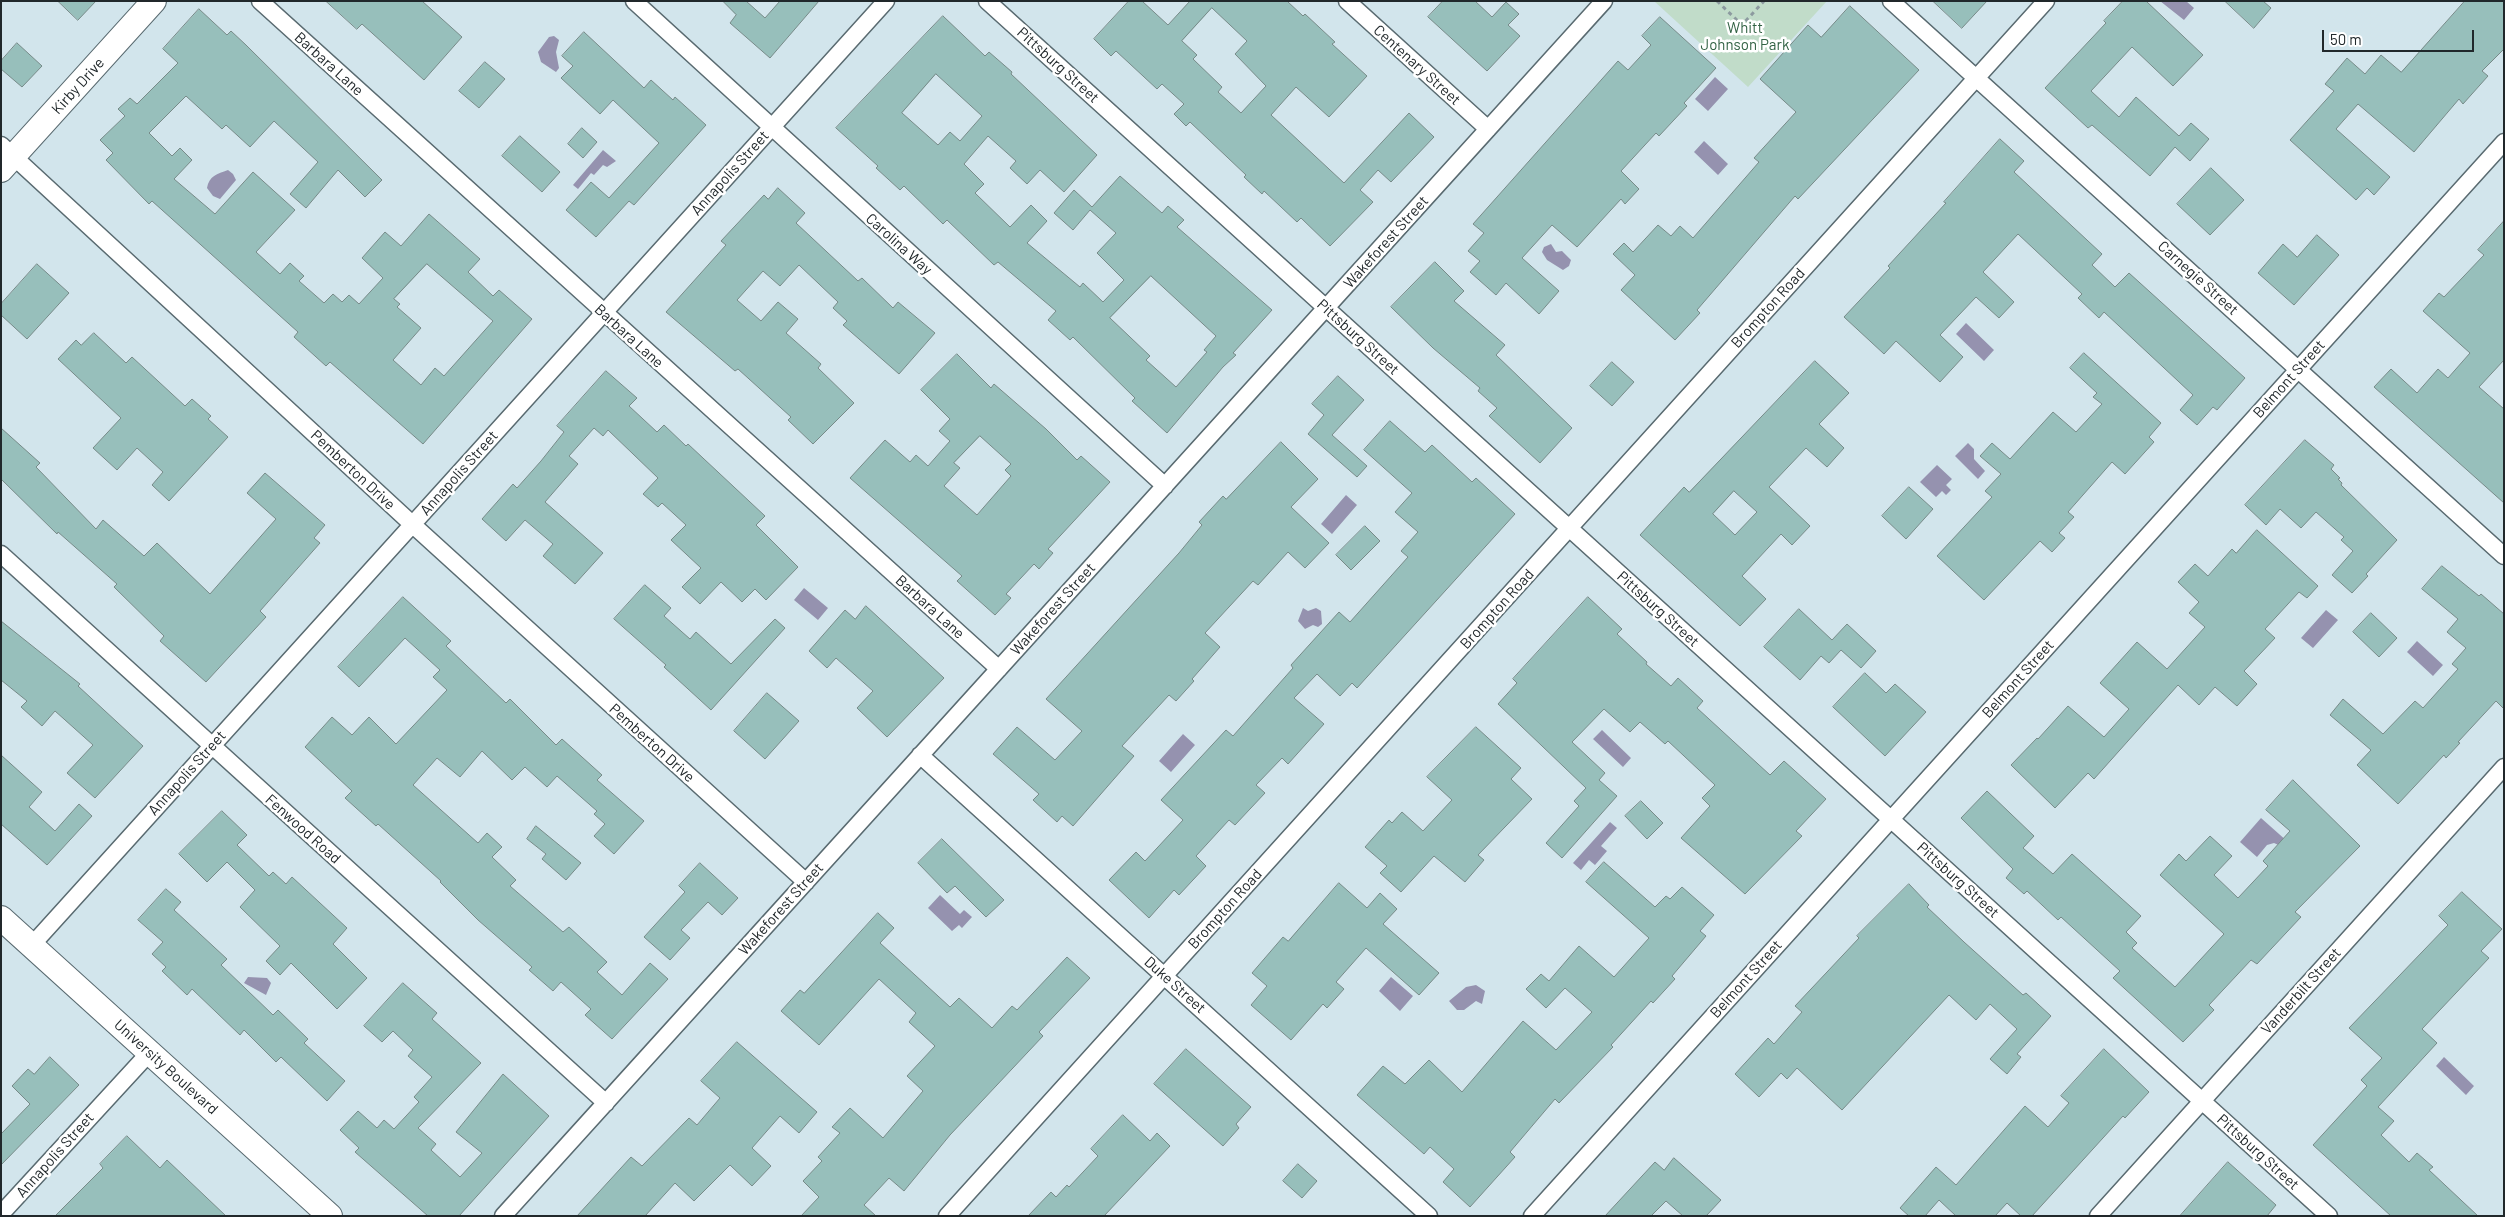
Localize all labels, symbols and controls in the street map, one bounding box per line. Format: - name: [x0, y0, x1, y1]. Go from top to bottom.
- park label: Whitt Johnson Park: [1701, 19, 1789, 54]
- scale bar: [2325, 20, 2478, 52]
- street label: Centenary Street: [1370, 21, 1464, 109]
- street label: Pittsburg Street: [1013, 23, 1103, 107]
- street label: Barbara Lane: [291, 28, 367, 100]
- text: 50 m: [2330, 30, 2362, 48]
- street label: Kirby Drive: [48, 54, 108, 118]
- street label: Annapolis Street: [687, 127, 773, 219]
- street label: Wakeforest Street: [1340, 192, 1432, 292]
- street label: Carolina Way: [862, 209, 936, 279]
- street label: Carnegie Street: [2154, 237, 2242, 319]
- street label: Brompton Road: [1727, 264, 1809, 352]
- street label: Pittsburg Street: [1313, 295, 1403, 379]
- street label: Barbara Lane: [591, 300, 667, 372]
- street label: Belmont Street: [2249, 336, 2329, 422]
- street label: Pemberton Drive: [307, 426, 399, 514]
- street label: Annapolis Street: [416, 427, 502, 519]
- street label: Wakeforest Street: [1007, 559, 1099, 659]
- street label: Brompton Road: [1456, 565, 1538, 653]
- street label: Pittsburg Street: [1613, 567, 1703, 651]
- street label: Barbara Lane: [892, 571, 968, 643]
- street label: Belmont Street: [1978, 636, 2058, 722]
- street label: Pemberton Drive: [606, 700, 698, 786]
- street label: Annapolis Street: [144, 727, 230, 819]
- street label: Fenwood Road: [262, 790, 344, 868]
- street label: Pittsburg Street: [1913, 838, 2003, 922]
- street label: Wakeforest Street: [735, 859, 827, 959]
- street label: Brompton Road: [1184, 865, 1266, 953]
- street label: Belmont Street: [1706, 936, 1786, 1022]
- street label: Vanderbilt Street: [2257, 944, 2345, 1038]
- street label: Duke Street: [1141, 953, 1209, 1017]
- street label: University Boulevard: [110, 1016, 222, 1118]
- street label: Annapolis Street: [12, 1109, 98, 1201]
- street label: Pittsburg Street: [2213, 1110, 2303, 1194]

